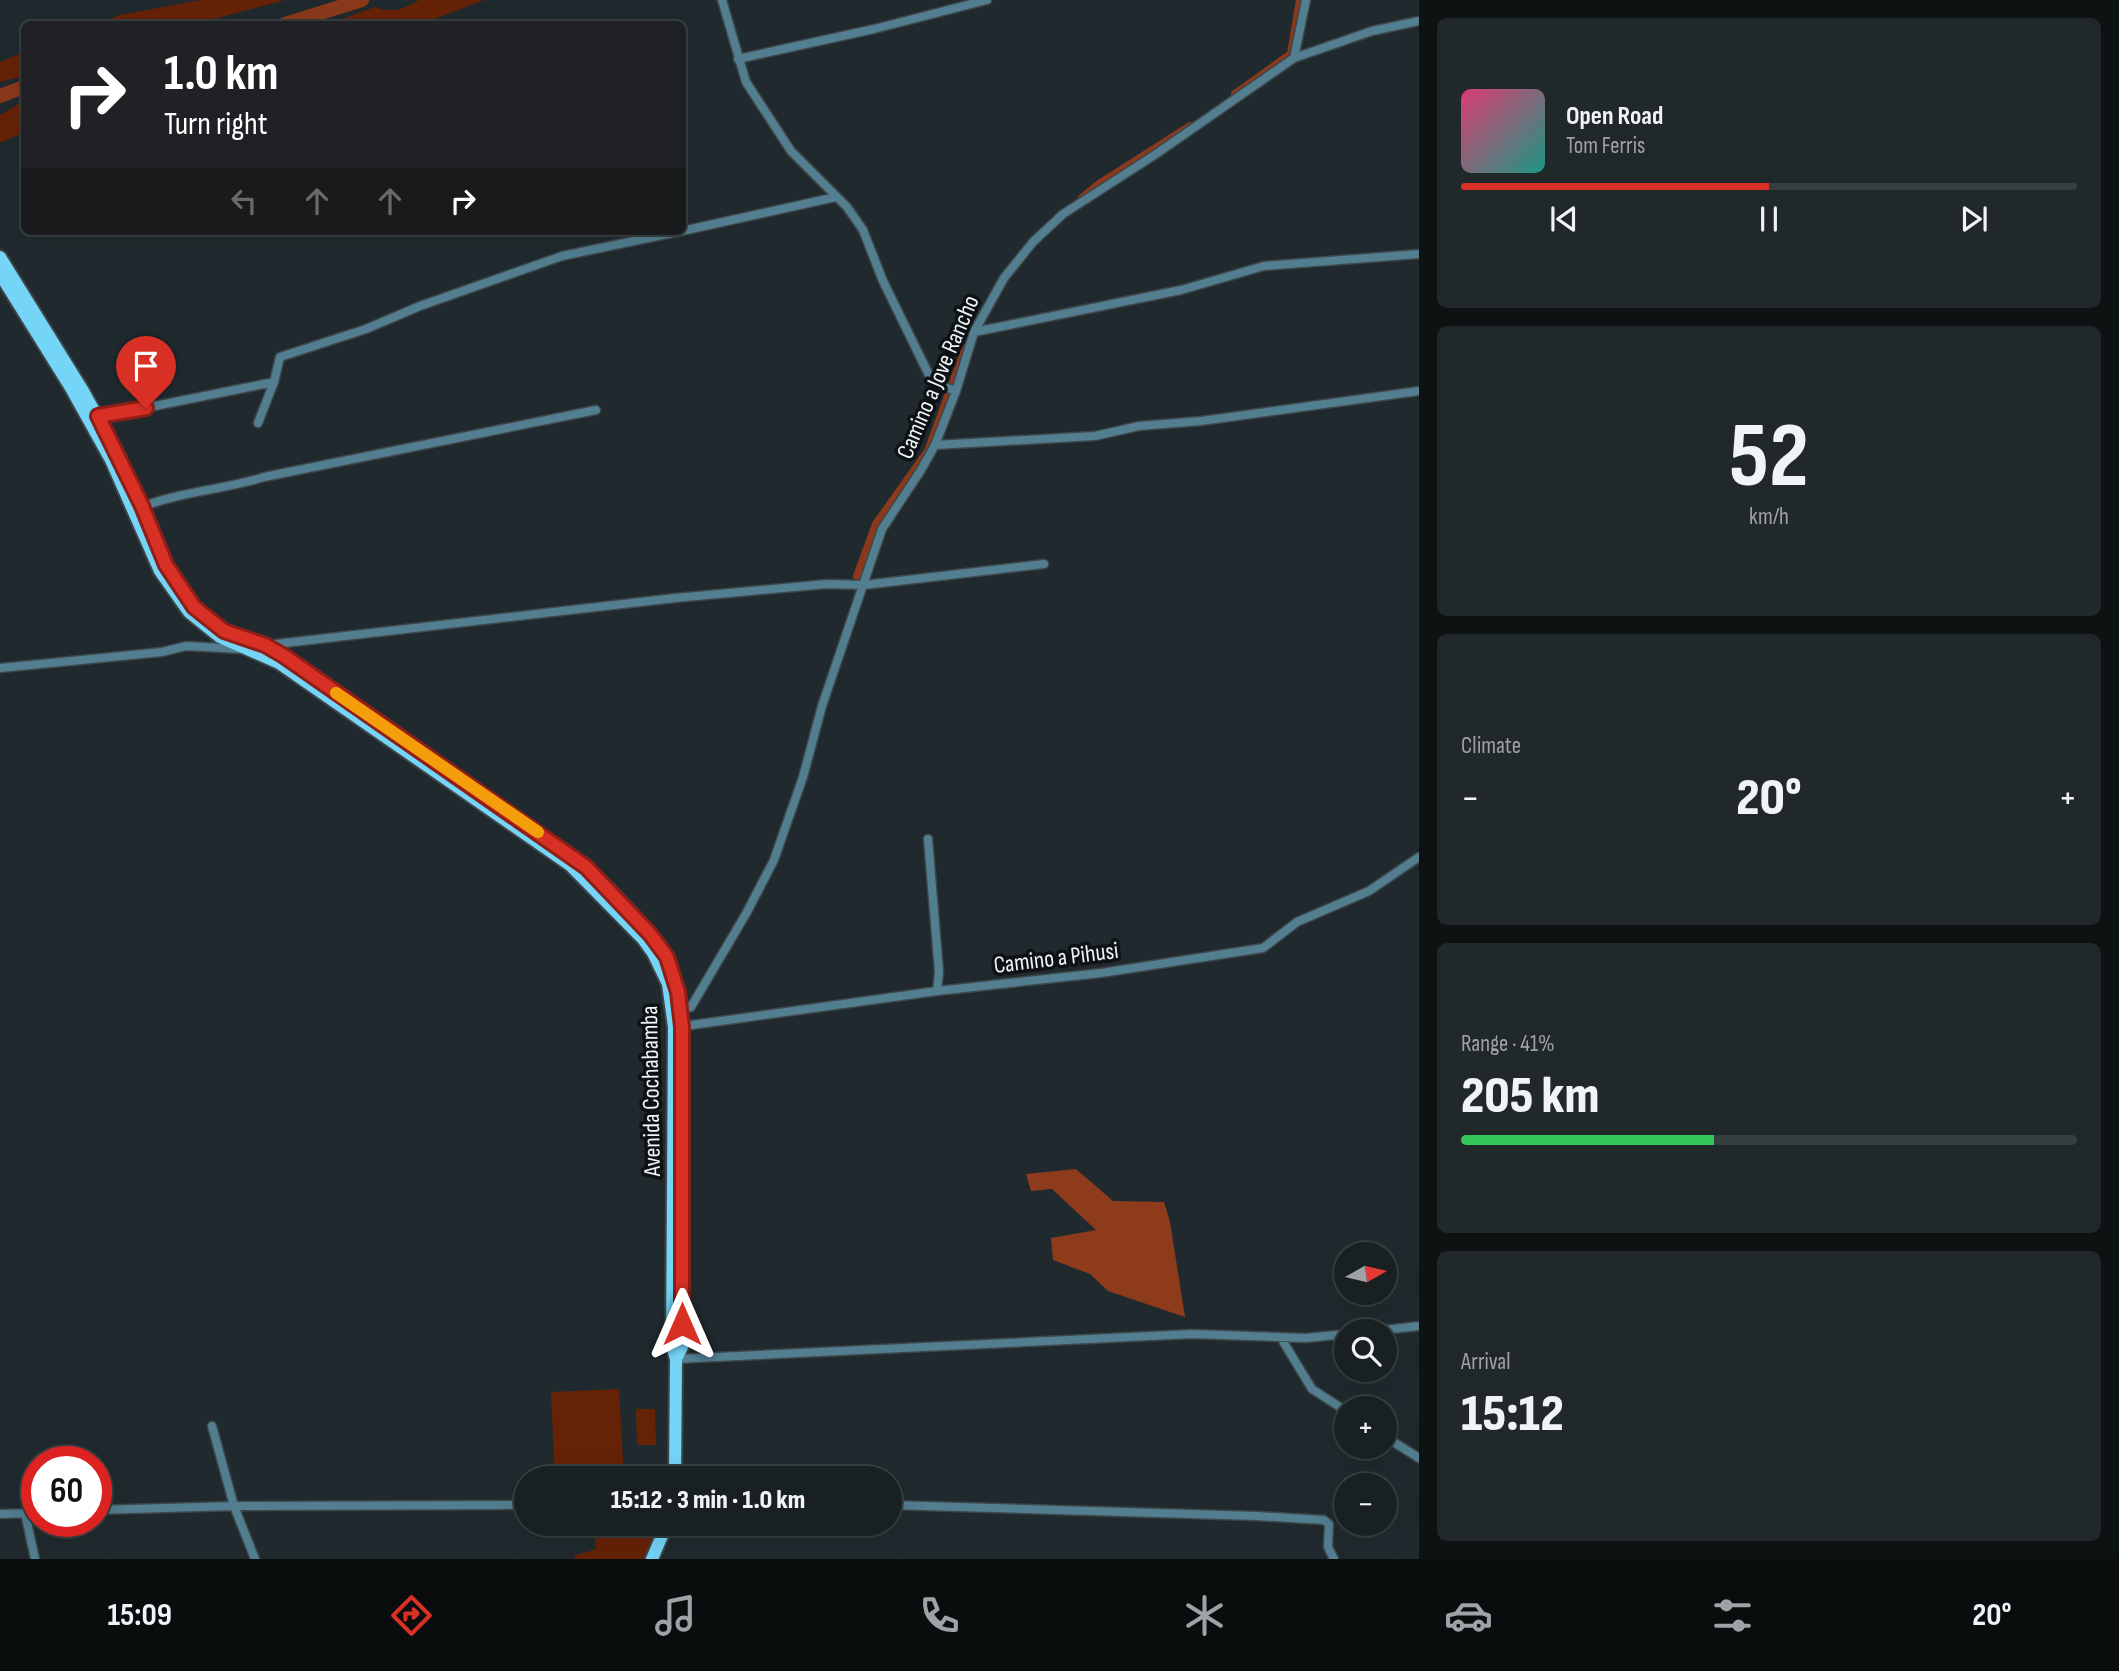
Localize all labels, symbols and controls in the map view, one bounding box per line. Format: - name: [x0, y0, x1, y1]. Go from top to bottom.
- text: 1.0 km: [164, 45, 279, 104]
- icon: right: [49, 49, 140, 140]
- text: Open Road: [1566, 101, 1663, 132]
- text: Turn right: [164, 105, 268, 144]
- text: Tom Ferris: [1566, 132, 1645, 160]
- icon: left: [225, 182, 263, 220]
- icon: ahead: [298, 182, 336, 220]
- icon: ahead: [371, 182, 409, 220]
- icon: right: [444, 182, 482, 220]
- icon: previous: [1545, 200, 1583, 238]
- icon: pause: [1750, 200, 1788, 238]
- icon: next: [1955, 200, 1993, 238]
- street label: Camino a Jove Rancho: [890, 291, 986, 463]
- pin: [116, 336, 176, 408]
- icon: arrive: [127, 347, 165, 385]
- text: 52: [1729, 403, 1809, 512]
- text: km/h: [1749, 503, 1789, 531]
- text: Climate: [1461, 732, 1521, 760]
- text: 20°: [1736, 767, 1802, 830]
- text: −: [1461, 776, 1480, 821]
- text: +: [2058, 776, 2077, 821]
- street label: Camino a Pihusi: [992, 936, 1120, 980]
- street label: Avenida Cochabamba: [635, 1005, 667, 1178]
- text: Range · 41%: [1461, 1030, 1555, 1058]
- text: 205 km: [1461, 1065, 1599, 1128]
- north arrow: [1334, 1242, 1396, 1306]
- map controls: [1334, 1242, 1397, 1536]
- position arrow: [645, 1287, 719, 1361]
- button: search: [1334, 1319, 1397, 1382]
- text: Arrival: [1461, 1348, 1510, 1376]
- text: 15:12: [1461, 1383, 1564, 1446]
- button: +: [1334, 1396, 1397, 1459]
- speed limit sign: 60: [21, 1446, 112, 1537]
- button: −: [1334, 1473, 1397, 1536]
- text: 15:12 · 3 min · 1.0 km: [611, 1485, 805, 1516]
- icon: directions: [387, 1591, 436, 1640]
- icon: music: [651, 1591, 700, 1640]
- icon: phone: [915, 1591, 964, 1640]
- icon: climate: [1180, 1591, 1229, 1640]
- icon: car: [1444, 1591, 1493, 1640]
- icon: filters: [1708, 1591, 1757, 1640]
- text: 15:09: [108, 1596, 172, 1635]
- text: 20°: [1972, 1596, 2011, 1635]

